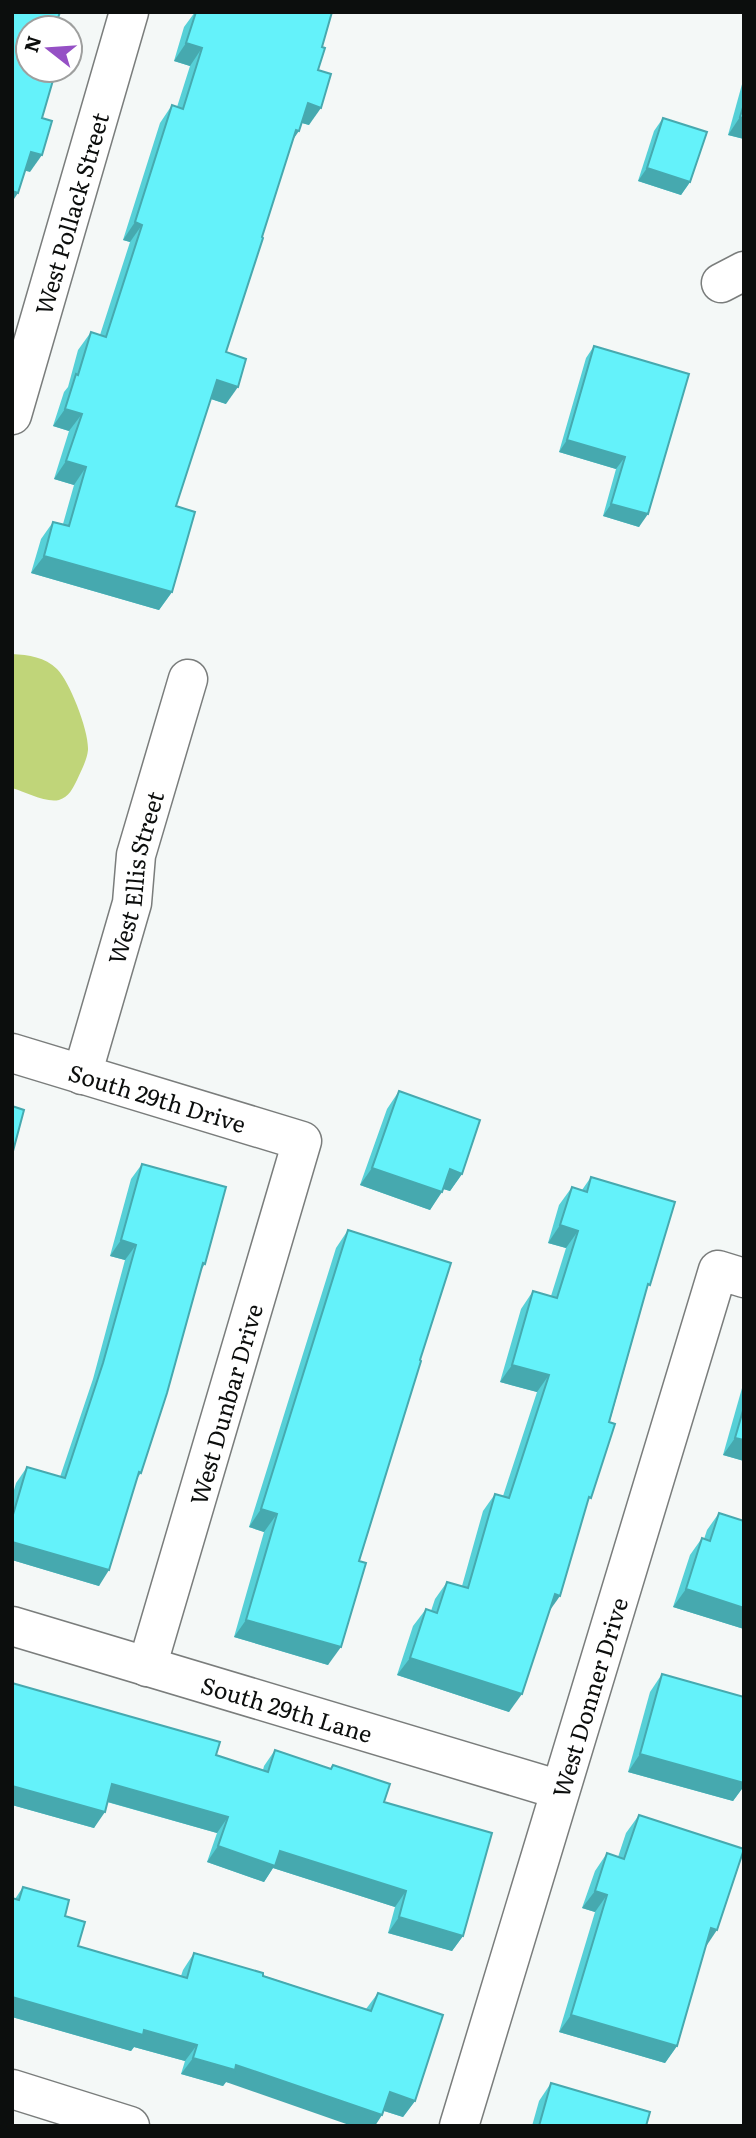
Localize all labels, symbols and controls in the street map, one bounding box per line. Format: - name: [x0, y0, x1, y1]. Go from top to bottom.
- north arrow: [14, 14, 84, 84]
- text: N: [16, 32, 48, 55]
- street label: West Pollack Street: [25, 107, 116, 319]
- street label: West Ellis Street: [98, 786, 171, 968]
- street label: South 29th Drive: [65, 1054, 250, 1140]
- street label: West Dunbar Drive: [180, 1300, 270, 1508]
- street label: West Donner Drive: [542, 1593, 635, 1801]
- street label: South 29th Lane: [197, 1667, 377, 1750]

